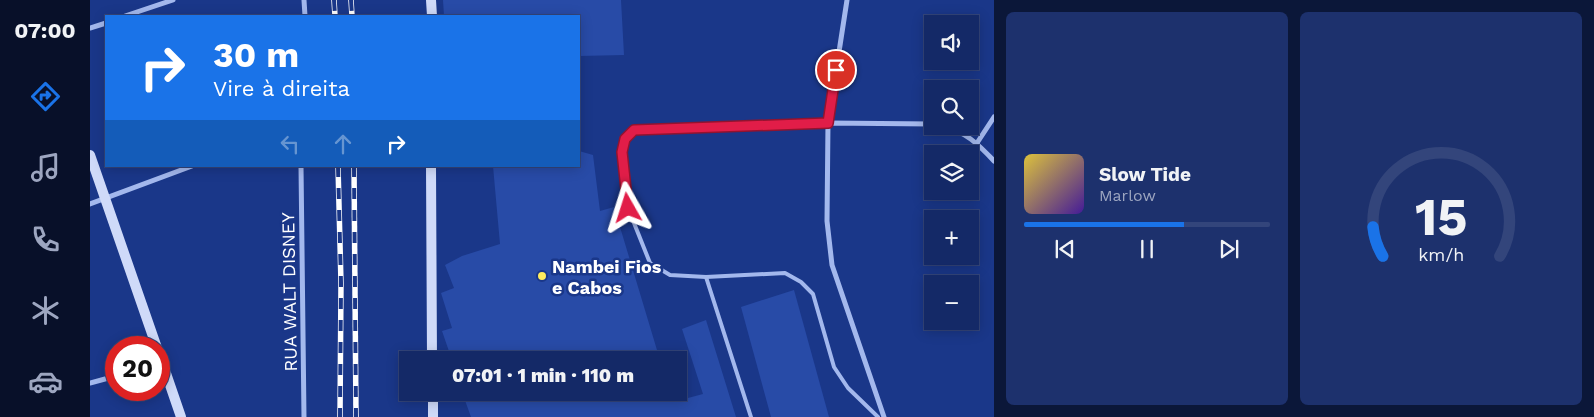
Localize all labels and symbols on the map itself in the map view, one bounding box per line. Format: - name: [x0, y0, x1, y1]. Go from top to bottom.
- pin: [815, 49, 857, 91]
- position arrow: [601, 181, 653, 233]
- street label: RUA WALT DISNEY: [277, 211, 301, 372]
- place label: Nambei Fios e Cabos: [552, 256, 662, 298]
- marker: Nambei Fios e Cabos: [536, 270, 548, 282]
- speed limit sign: 20: [105, 336, 170, 401]

